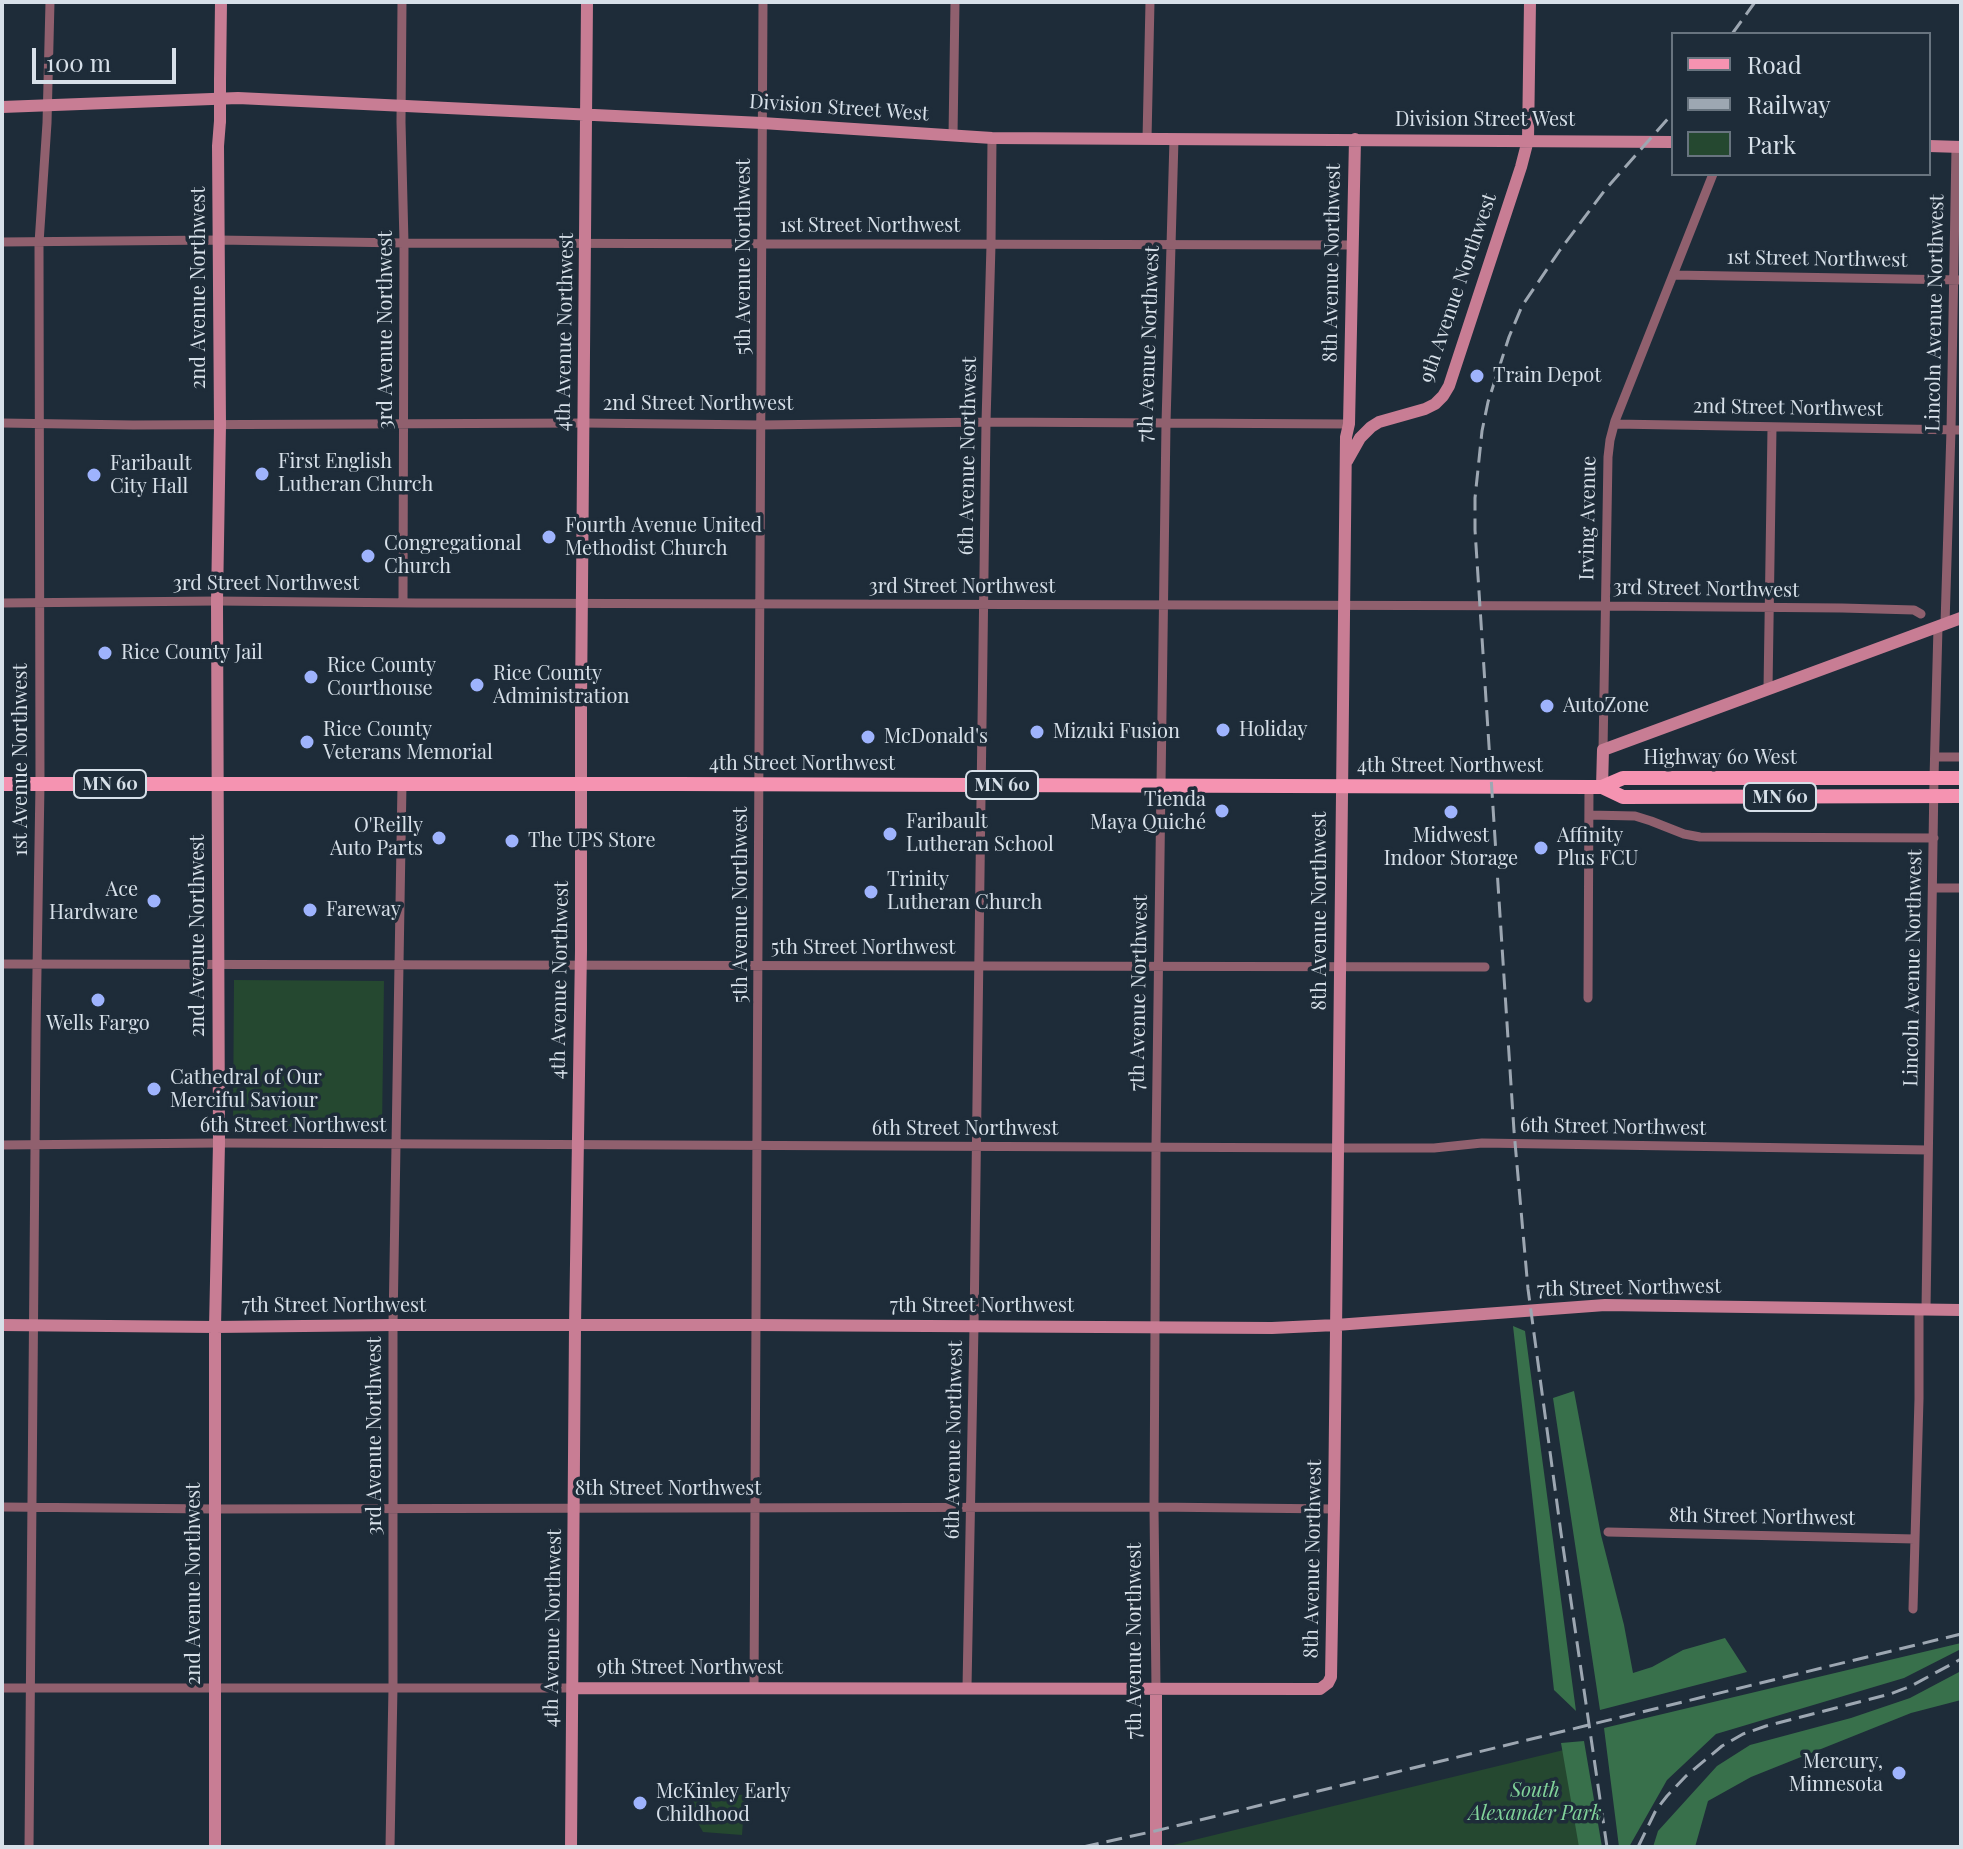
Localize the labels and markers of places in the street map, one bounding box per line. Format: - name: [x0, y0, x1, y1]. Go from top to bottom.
- place label: Train Depot: [1493, 364, 1601, 388]
- marker: Train Depot: [1468, 367, 1486, 385]
- place label: First English Lutheran Church: [278, 450, 433, 497]
- place label: Faribault City Hall: [110, 452, 191, 499]
- marker: First English Lutheran Church: [253, 465, 271, 483]
- marker: Faribault City Hall: [85, 466, 103, 484]
- place label: Fourth Avenue United Methodist Church: [565, 514, 762, 561]
- marker: Fourth Avenue United Methodist Church: [540, 528, 558, 546]
- place label: Congregational Church: [384, 532, 521, 579]
- marker: Congregational Church: [359, 547, 377, 565]
- place label: Rice County Jail: [121, 641, 263, 665]
- marker: Rice County Jail: [96, 644, 114, 662]
- place label: Rice County Courthouse: [327, 654, 436, 701]
- place label: Rice County Administration: [493, 662, 629, 709]
- marker: Rice County Courthouse: [302, 668, 320, 686]
- marker: Rice County Administration: [468, 676, 486, 694]
- place label: AutoZone: [1563, 694, 1649, 718]
- marker: AutoZone: [1538, 697, 1556, 715]
- place label: Rice County Veterans Memorial: [323, 718, 493, 765]
- place label: Holiday: [1239, 718, 1308, 742]
- place label: Mizuki Fusion: [1053, 720, 1180, 744]
- marker: Holiday: [1214, 721, 1232, 739]
- marker: Mizuki Fusion: [1028, 723, 1046, 741]
- place label: McDonald's: [884, 725, 988, 749]
- marker: McDonald's: [859, 728, 877, 746]
- marker: Rice County Veterans Memorial: [298, 733, 316, 751]
- place label: Tienda Maya Quiché: [1090, 788, 1206, 835]
- marker: Tienda Maya Quiché: [1213, 802, 1231, 820]
- marker: Midwest Indoor Storage: [1442, 803, 1460, 821]
- place label: Faribault Lutheran School: [906, 810, 1054, 857]
- place label: O'Reilly Auto Parts: [330, 814, 423, 861]
- place label: Midwest Indoor Storage: [1384, 824, 1518, 871]
- place label: Affinity Plus FCU: [1557, 824, 1638, 871]
- marker: Faribault Lutheran School: [881, 825, 899, 843]
- marker: O'Reilly Auto Parts: [430, 829, 448, 847]
- place label: The UPS Store: [528, 829, 656, 853]
- marker: The UPS Store: [503, 832, 521, 850]
- marker: Affinity Plus FCU: [1532, 839, 1550, 857]
- place label: Trinity Lutheran Church: [887, 868, 1042, 915]
- place label: Ace Hardware: [49, 878, 138, 925]
- marker: Trinity Lutheran Church: [862, 883, 880, 901]
- marker: Ace Hardware: [145, 892, 163, 910]
- place label: Fareway: [326, 898, 401, 922]
- marker: Fareway: [301, 901, 319, 919]
- marker: Wells Fargo: [89, 991, 107, 1009]
- place label: Wells Fargo: [46, 1012, 150, 1036]
- place label: Cathedral of Our Merciful Saviour: [170, 1066, 322, 1113]
- marker: Cathedral of Our Merciful Saviour: [145, 1080, 163, 1098]
- place label: Mercury, Minnesota: [1789, 1750, 1883, 1797]
- marker: Mercury, Minnesota: [1890, 1764, 1908, 1782]
- place label: McKinley Early Childhood: [656, 1780, 791, 1827]
- marker: McKinley Early Childhood: [631, 1794, 649, 1812]

